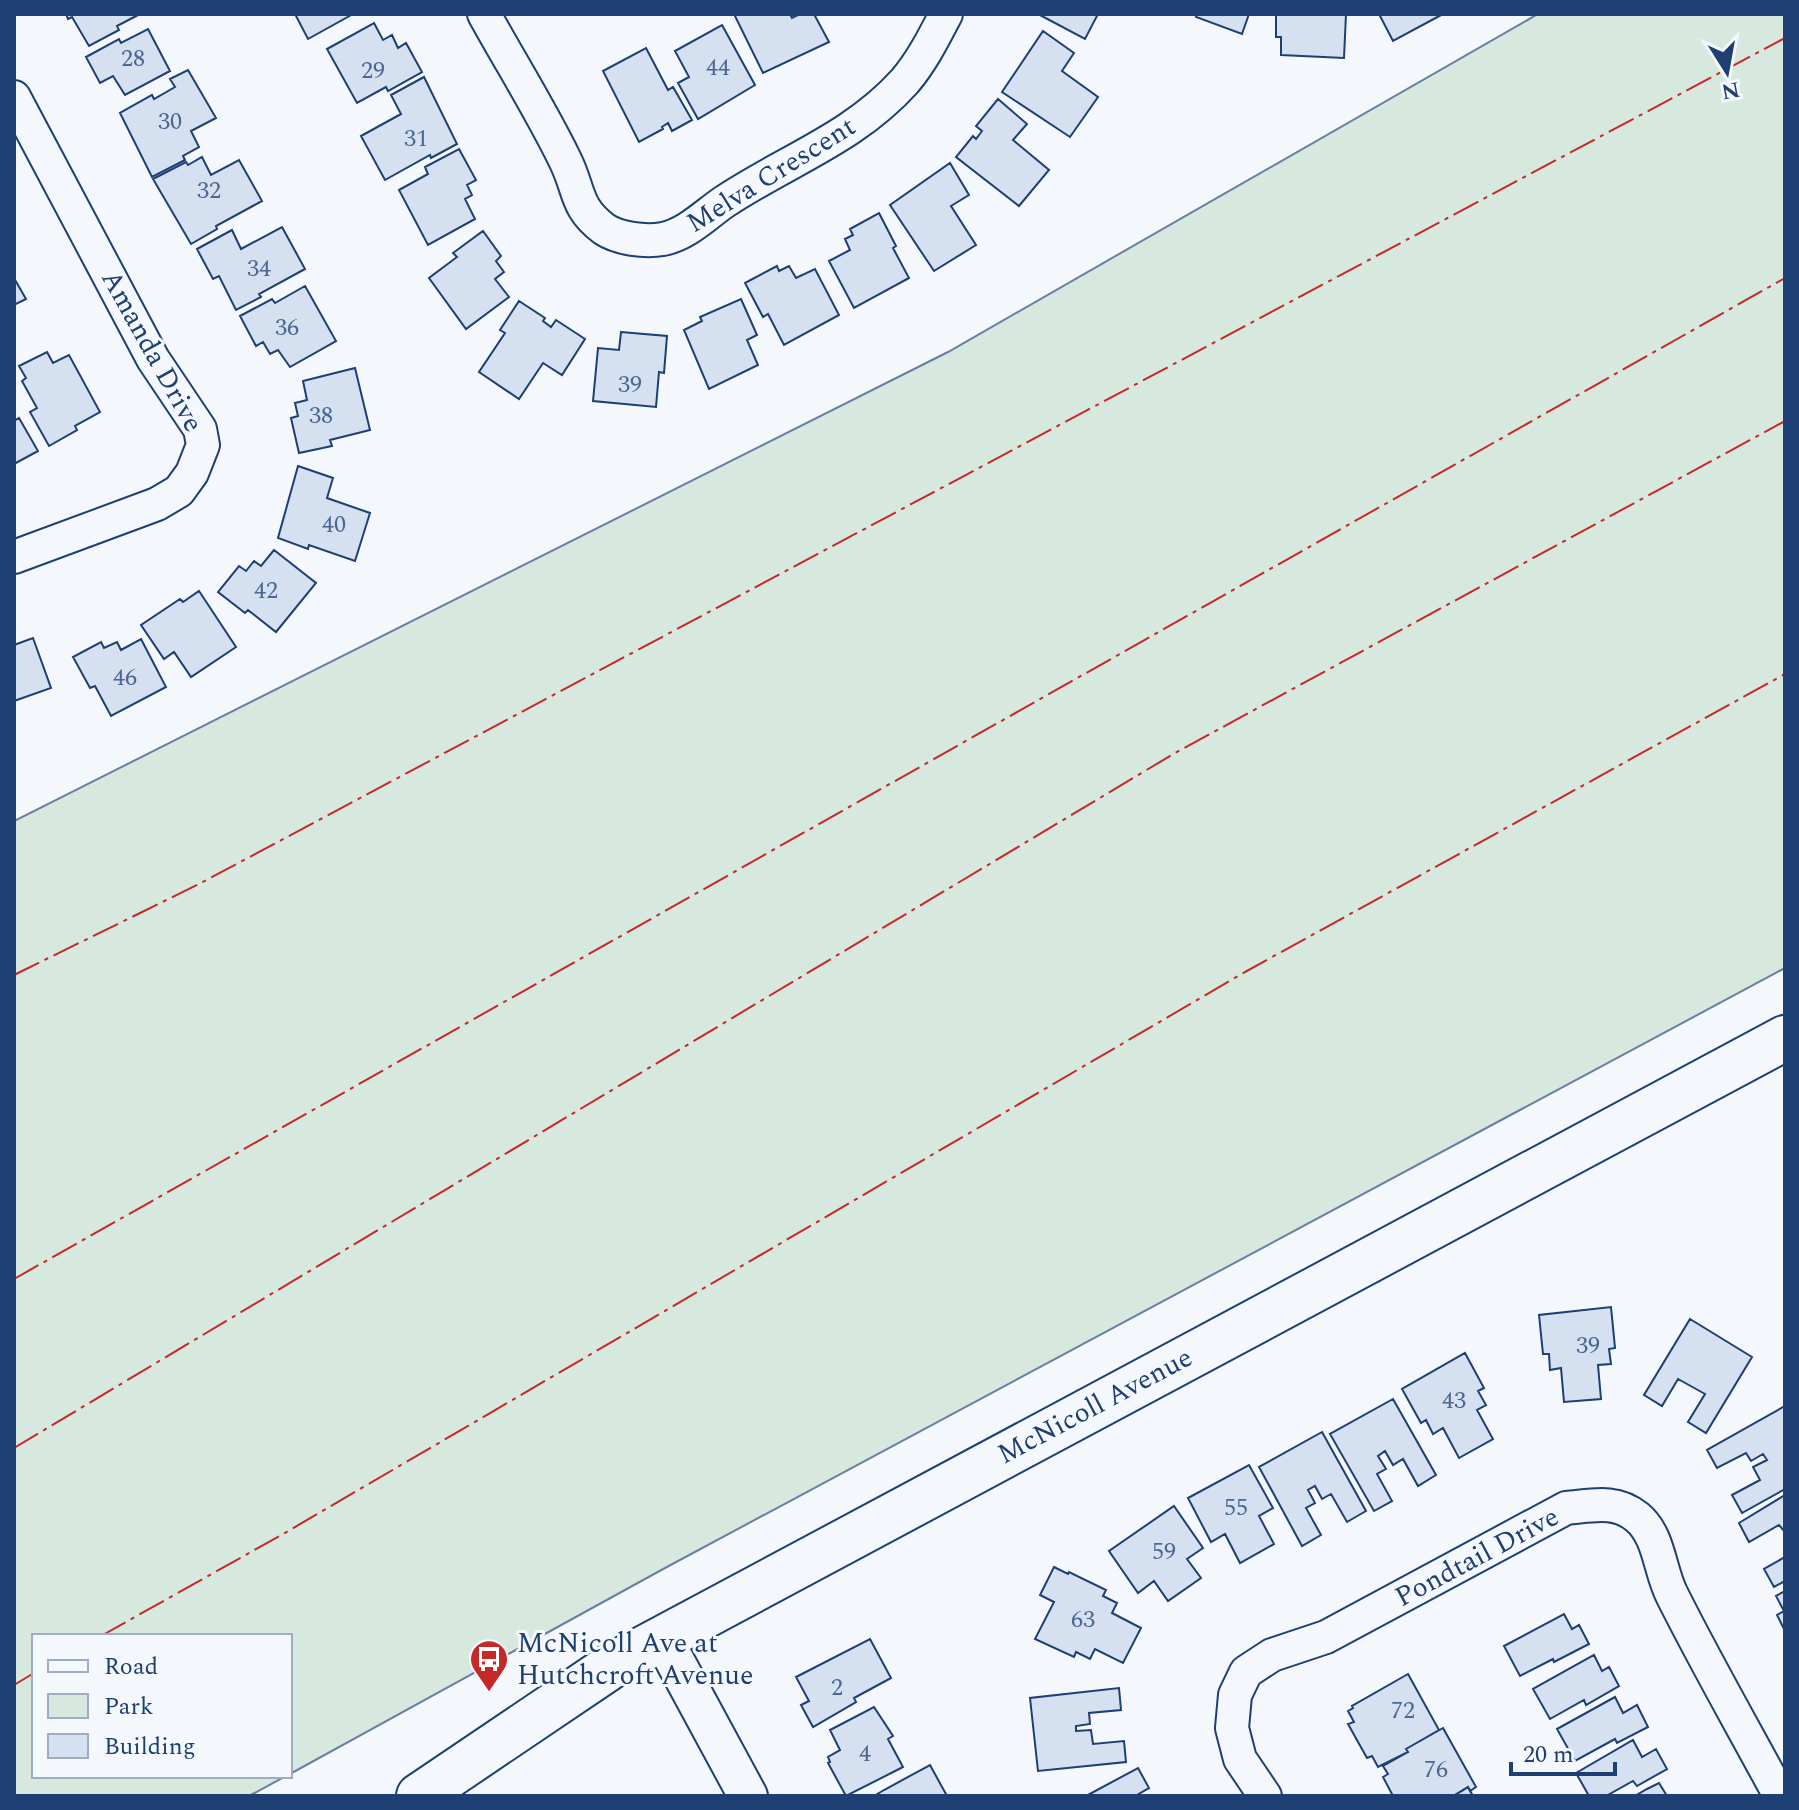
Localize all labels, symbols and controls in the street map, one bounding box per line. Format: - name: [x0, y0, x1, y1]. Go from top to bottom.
- north arrow: [1687, 32, 1767, 112]
- house number: 28: [121, 41, 145, 77]
- house number: 44: [706, 50, 730, 86]
- house number: 29: [361, 53, 385, 89]
- text: N: [1719, 72, 1742, 108]
- house number: 30: [158, 104, 182, 140]
- street label: Melva Crescent: [678, 106, 864, 244]
- house number: 31: [404, 121, 428, 157]
- house number: 32: [197, 173, 221, 209]
- house number: 34: [247, 251, 271, 287]
- street label: Amanda Drive: [90, 262, 214, 440]
- house number: 36: [275, 310, 299, 346]
- house number: 39: [618, 367, 642, 403]
- house number: 38: [309, 398, 333, 434]
- house number: 40: [322, 507, 346, 543]
- house number: 42: [254, 573, 278, 609]
- house number: 46: [113, 660, 137, 696]
- house number: 39: [1576, 1328, 1600, 1364]
- street label: McNicoll Avenue: [990, 1336, 1200, 1476]
- house number: 43: [1442, 1383, 1466, 1419]
- house number: 55: [1224, 1490, 1248, 1526]
- street label: Pondtail Drive: [1387, 1496, 1567, 1618]
- house number: 59: [1152, 1534, 1176, 1570]
- house number: 63: [1071, 1602, 1095, 1638]
- place label: McNicoll Ave at Hutchcroft Avenue: [517, 1622, 754, 1697]
- legend: [32, 1634, 292, 1778]
- bus stop icon: McNicoll Ave at Hutchcroft Avenue: [468, 1638, 510, 1693]
- text: Road: [104, 1649, 158, 1685]
- house number: 2: [831, 1670, 843, 1706]
- text: Park: [104, 1689, 154, 1725]
- house number: 72: [1391, 1693, 1415, 1729]
- scale bar: [1511, 1726, 1615, 1776]
- text: Building: [104, 1729, 196, 1765]
- house number: 4: [859, 1736, 871, 1772]
- text: 20 m: [1523, 1737, 1574, 1773]
- house number: 76: [1424, 1752, 1448, 1788]

